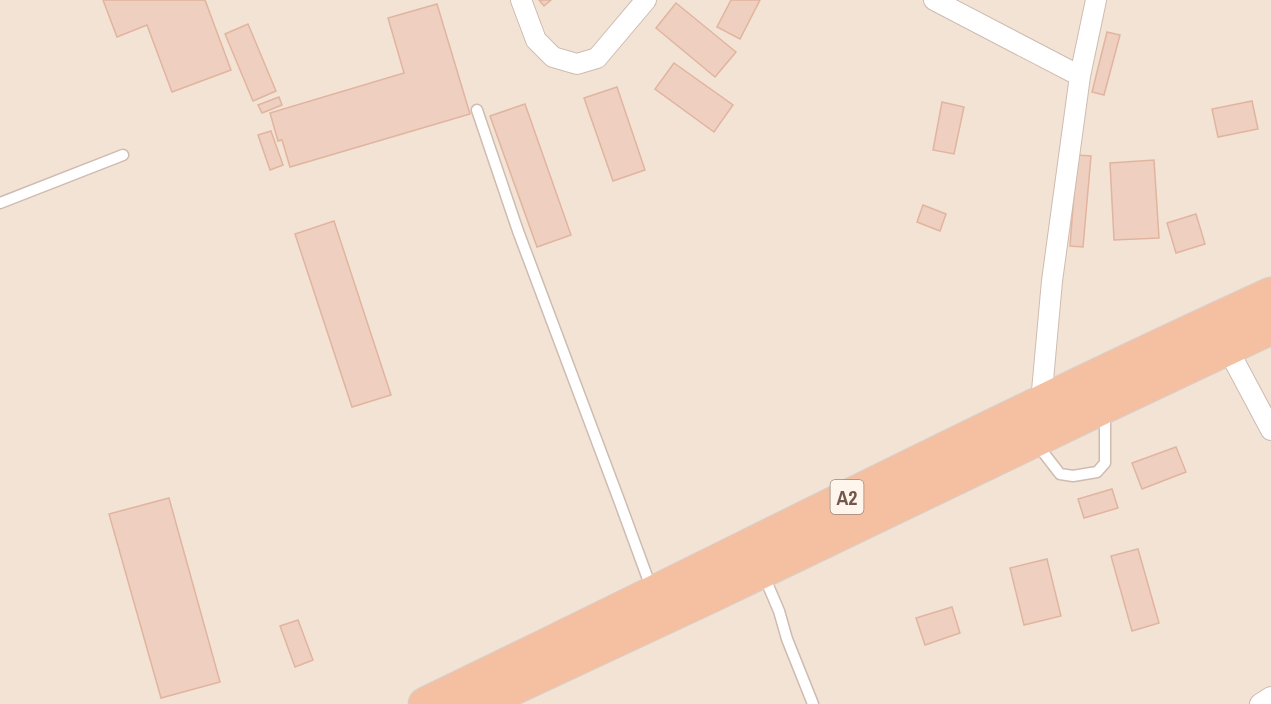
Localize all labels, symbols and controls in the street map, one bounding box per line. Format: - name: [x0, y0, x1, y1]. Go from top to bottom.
- road number: A2: [830, 480, 864, 514]

